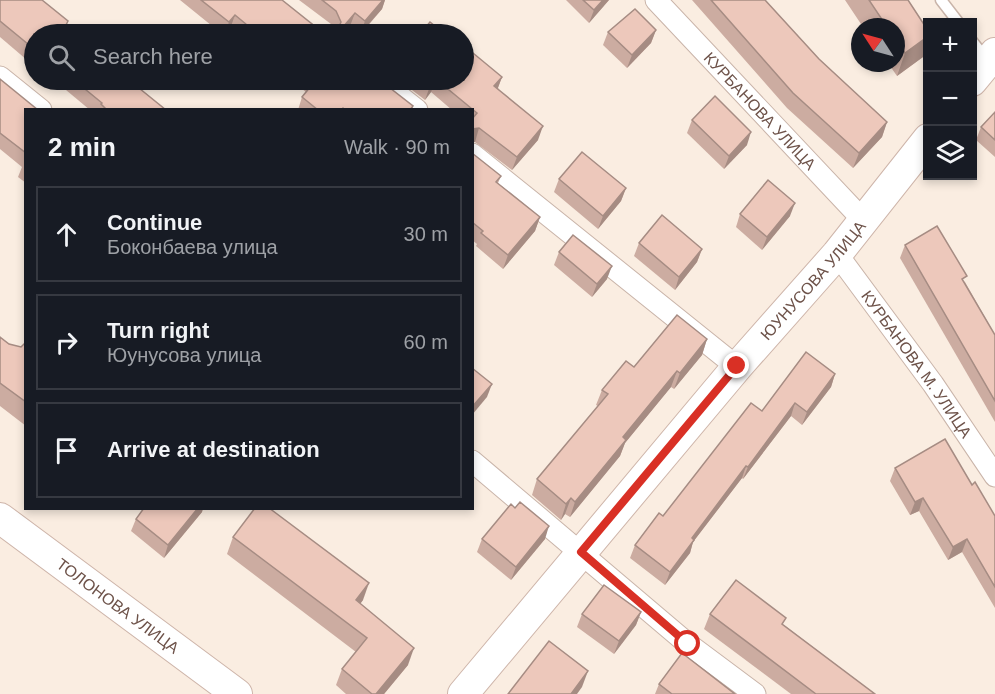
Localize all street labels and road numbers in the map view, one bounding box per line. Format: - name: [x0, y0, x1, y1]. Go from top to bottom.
- street label: КУРБАНОВА УЛИЦА: [701, 49, 820, 173]
- street label: ЮУНУСОВА УЛИЦА: [757, 217, 869, 343]
- street label: КУРБАНОВА М. УЛИЦА: [858, 287, 975, 441]
- street label: ТОЛОНОВА УЛИЦА: [54, 555, 183, 657]

